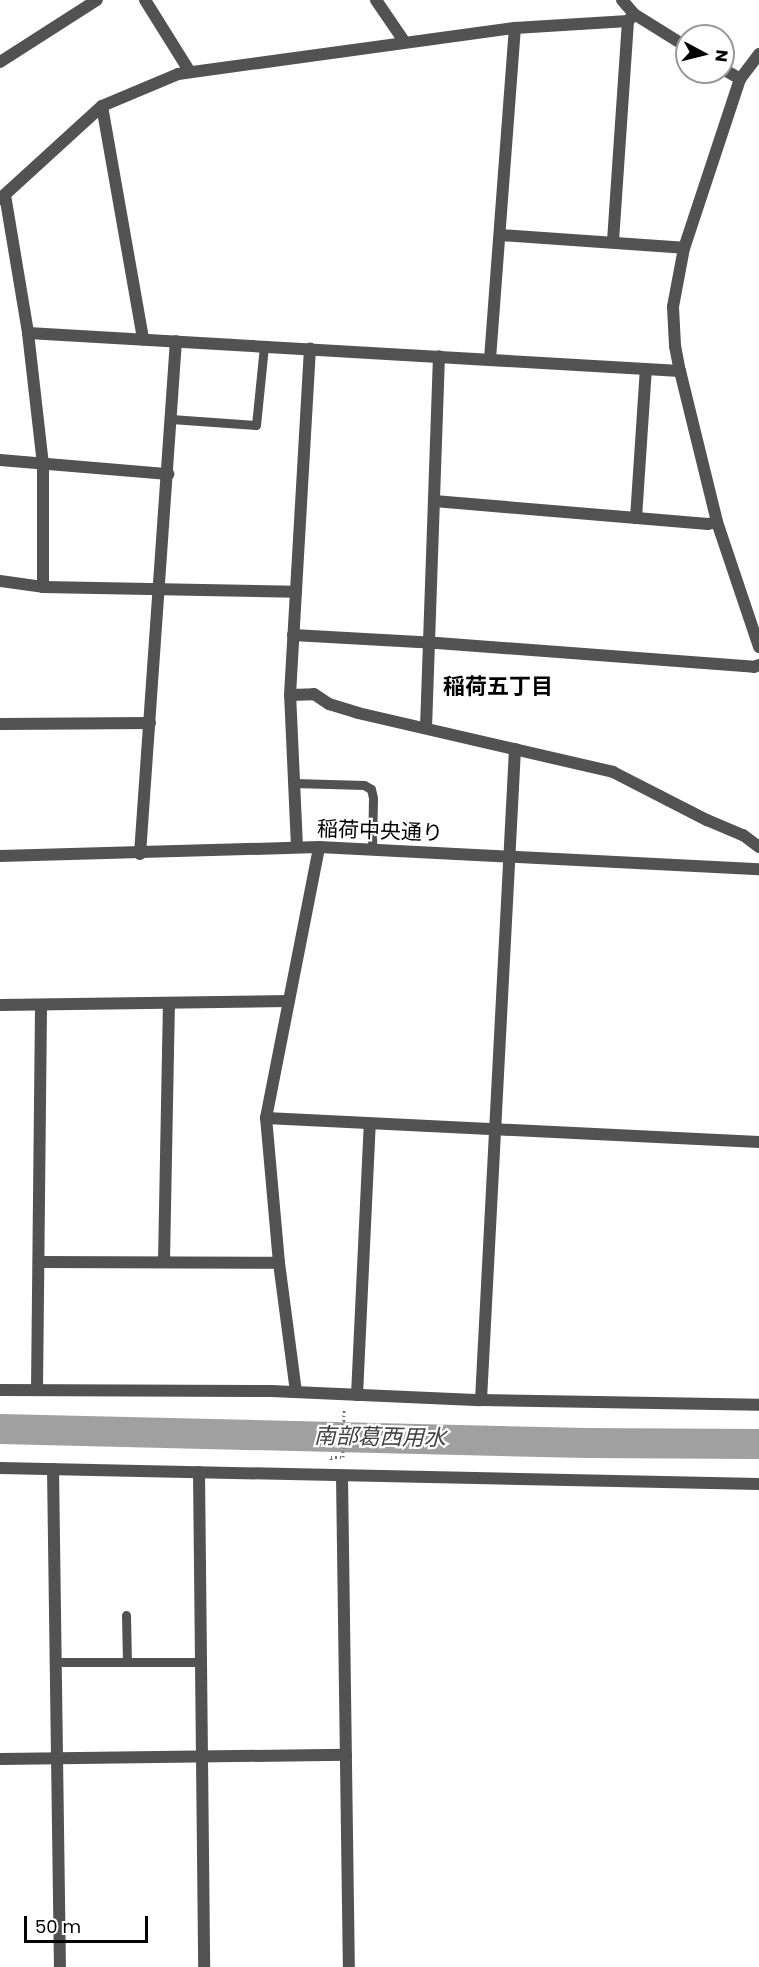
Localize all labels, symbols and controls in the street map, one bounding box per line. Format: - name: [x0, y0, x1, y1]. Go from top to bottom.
- north arrow: [675, 24, 735, 84]
- text: N: [709, 49, 734, 63]
- district label: 稲荷五丁目: [443, 674, 553, 700]
- street label: 稲荷中央通り: [317, 816, 443, 846]
- water label: 南部葛西用水: [314, 1423, 446, 1451]
- scale bar: [27, 1904, 152, 1942]
- text: 50 m: [35, 1914, 81, 1939]

